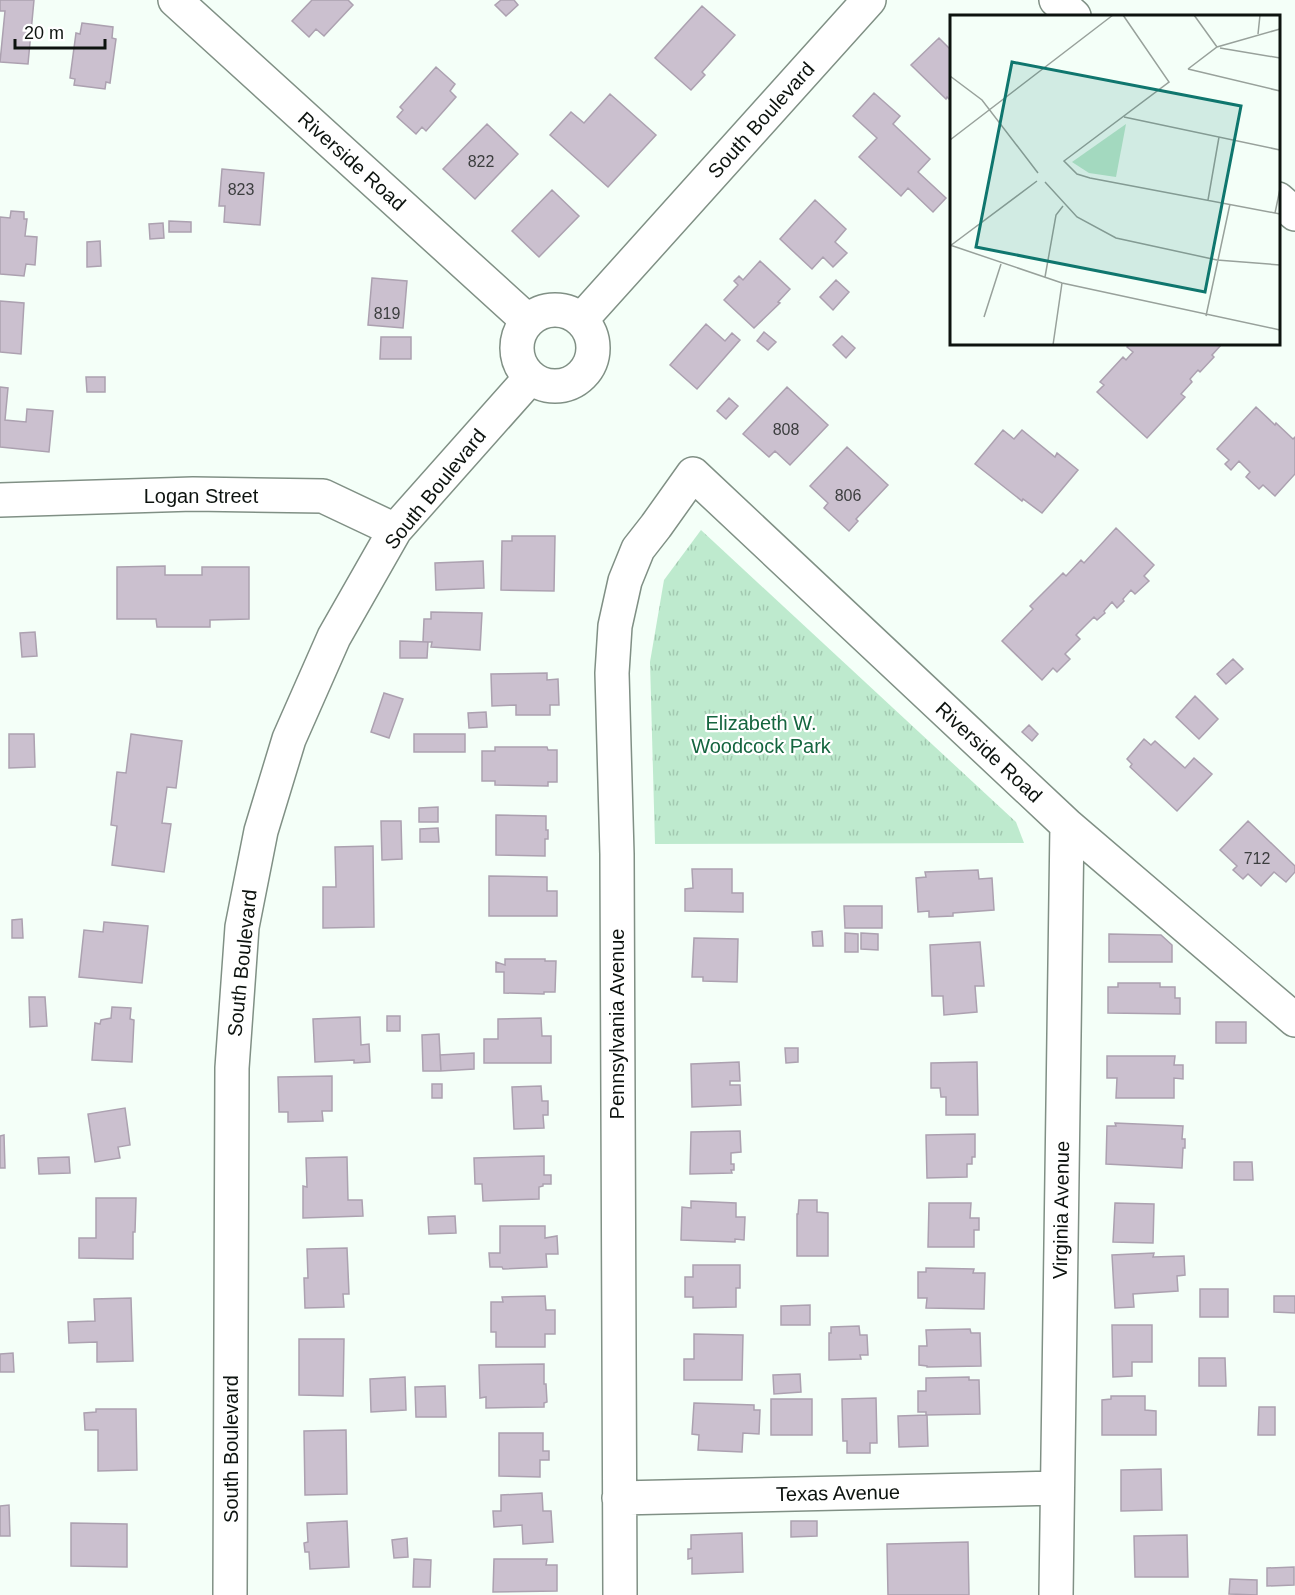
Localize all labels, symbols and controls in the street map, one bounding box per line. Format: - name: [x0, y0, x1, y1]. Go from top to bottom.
- scale bar: [15, 12, 105, 50]
- inset map: [950, 15, 1280, 345]
- text: 20 m: [24, 23, 64, 43]
- street label: South Boulevard: [703, 58, 819, 182]
- street label: Riverside Road: [294, 107, 410, 215]
- house number: 822: [468, 153, 494, 170]
- house number: 823: [228, 181, 254, 198]
- house number: 819: [374, 305, 400, 322]
- house number: 808: [773, 421, 799, 438]
- street label: South Boulevard: [380, 425, 490, 553]
- street label: Logan Street: [144, 485, 259, 507]
- house number: 806: [835, 487, 861, 504]
- street label: Riverside Road: [931, 697, 1047, 807]
- park label: Elizabeth W. Woodcock Park: [691, 712, 832, 757]
- house number: 712: [1244, 850, 1270, 867]
- street label: South Boulevard: [223, 888, 261, 1038]
- street label: Pennsylvania Avenue: [606, 929, 628, 1119]
- street label: Virginia Avenue: [1049, 1141, 1073, 1279]
- street label: South Boulevard: [220, 1375, 242, 1523]
- street label: Texas Avenue: [776, 1481, 900, 1505]

